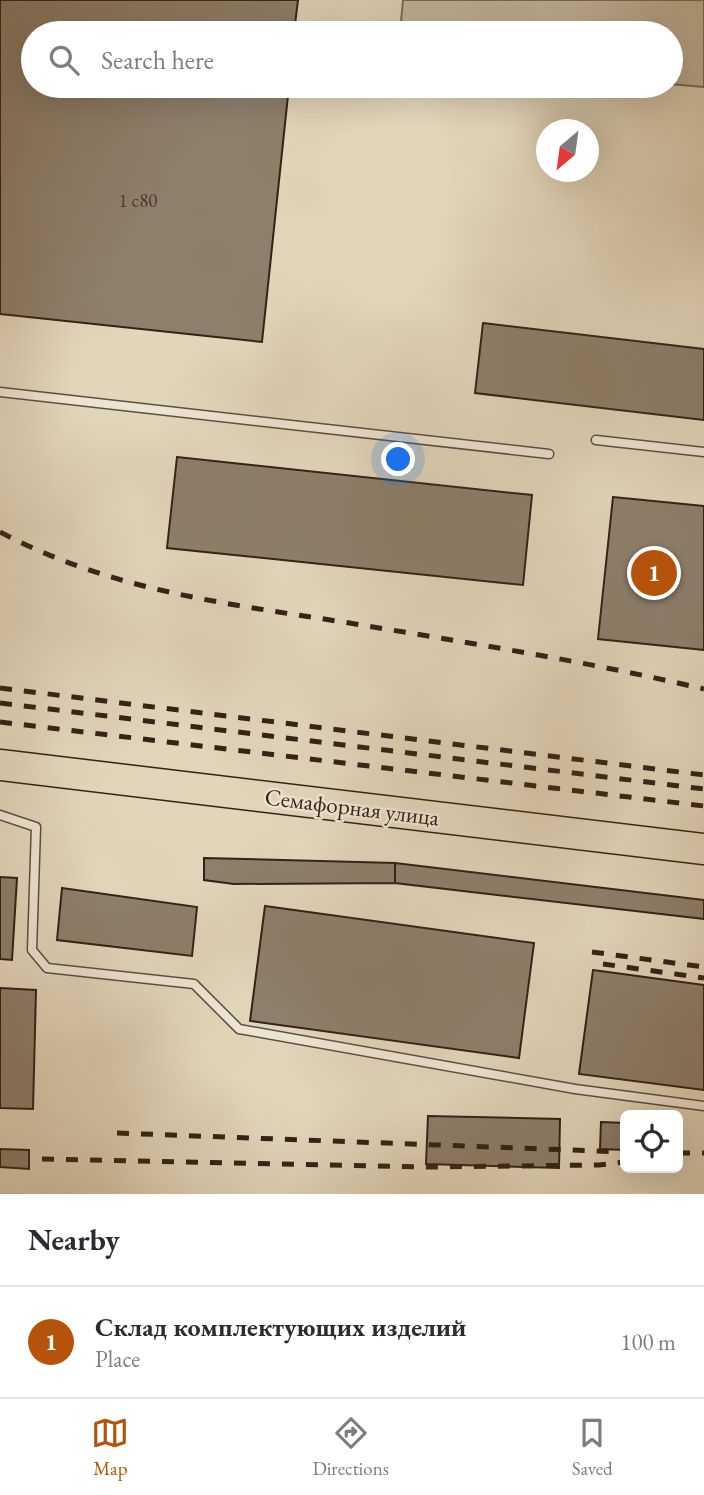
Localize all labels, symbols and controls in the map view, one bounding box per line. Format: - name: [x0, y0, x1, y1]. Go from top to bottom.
- search box: [21, 21, 683, 98]
- icon: search: [45, 41, 83, 79]
- text: Search here: [101, 43, 214, 77]
- north arrow: [536, 119, 599, 182]
- house number: 1 с80: [119, 188, 157, 213]
- your location: [381, 442, 415, 476]
- pin: 1: [631, 547, 677, 599]
- street label: Семафорная улица: [263, 781, 442, 833]
- map controls: [620, 1110, 683, 1173]
- button: locate: [620, 1110, 683, 1173]
- text: Nearby: [28, 1220, 120, 1259]
- text: Склад комплектующих изделий: [95, 1310, 466, 1344]
- text: 1: [45, 1327, 57, 1357]
- text: 100 m: [620, 1327, 676, 1357]
- text: Place: [95, 1344, 140, 1374]
- tab: Map: [91, 1414, 129, 1481]
- tab: Directions: [312, 1414, 389, 1481]
- tab: Saved: [572, 1414, 613, 1481]

